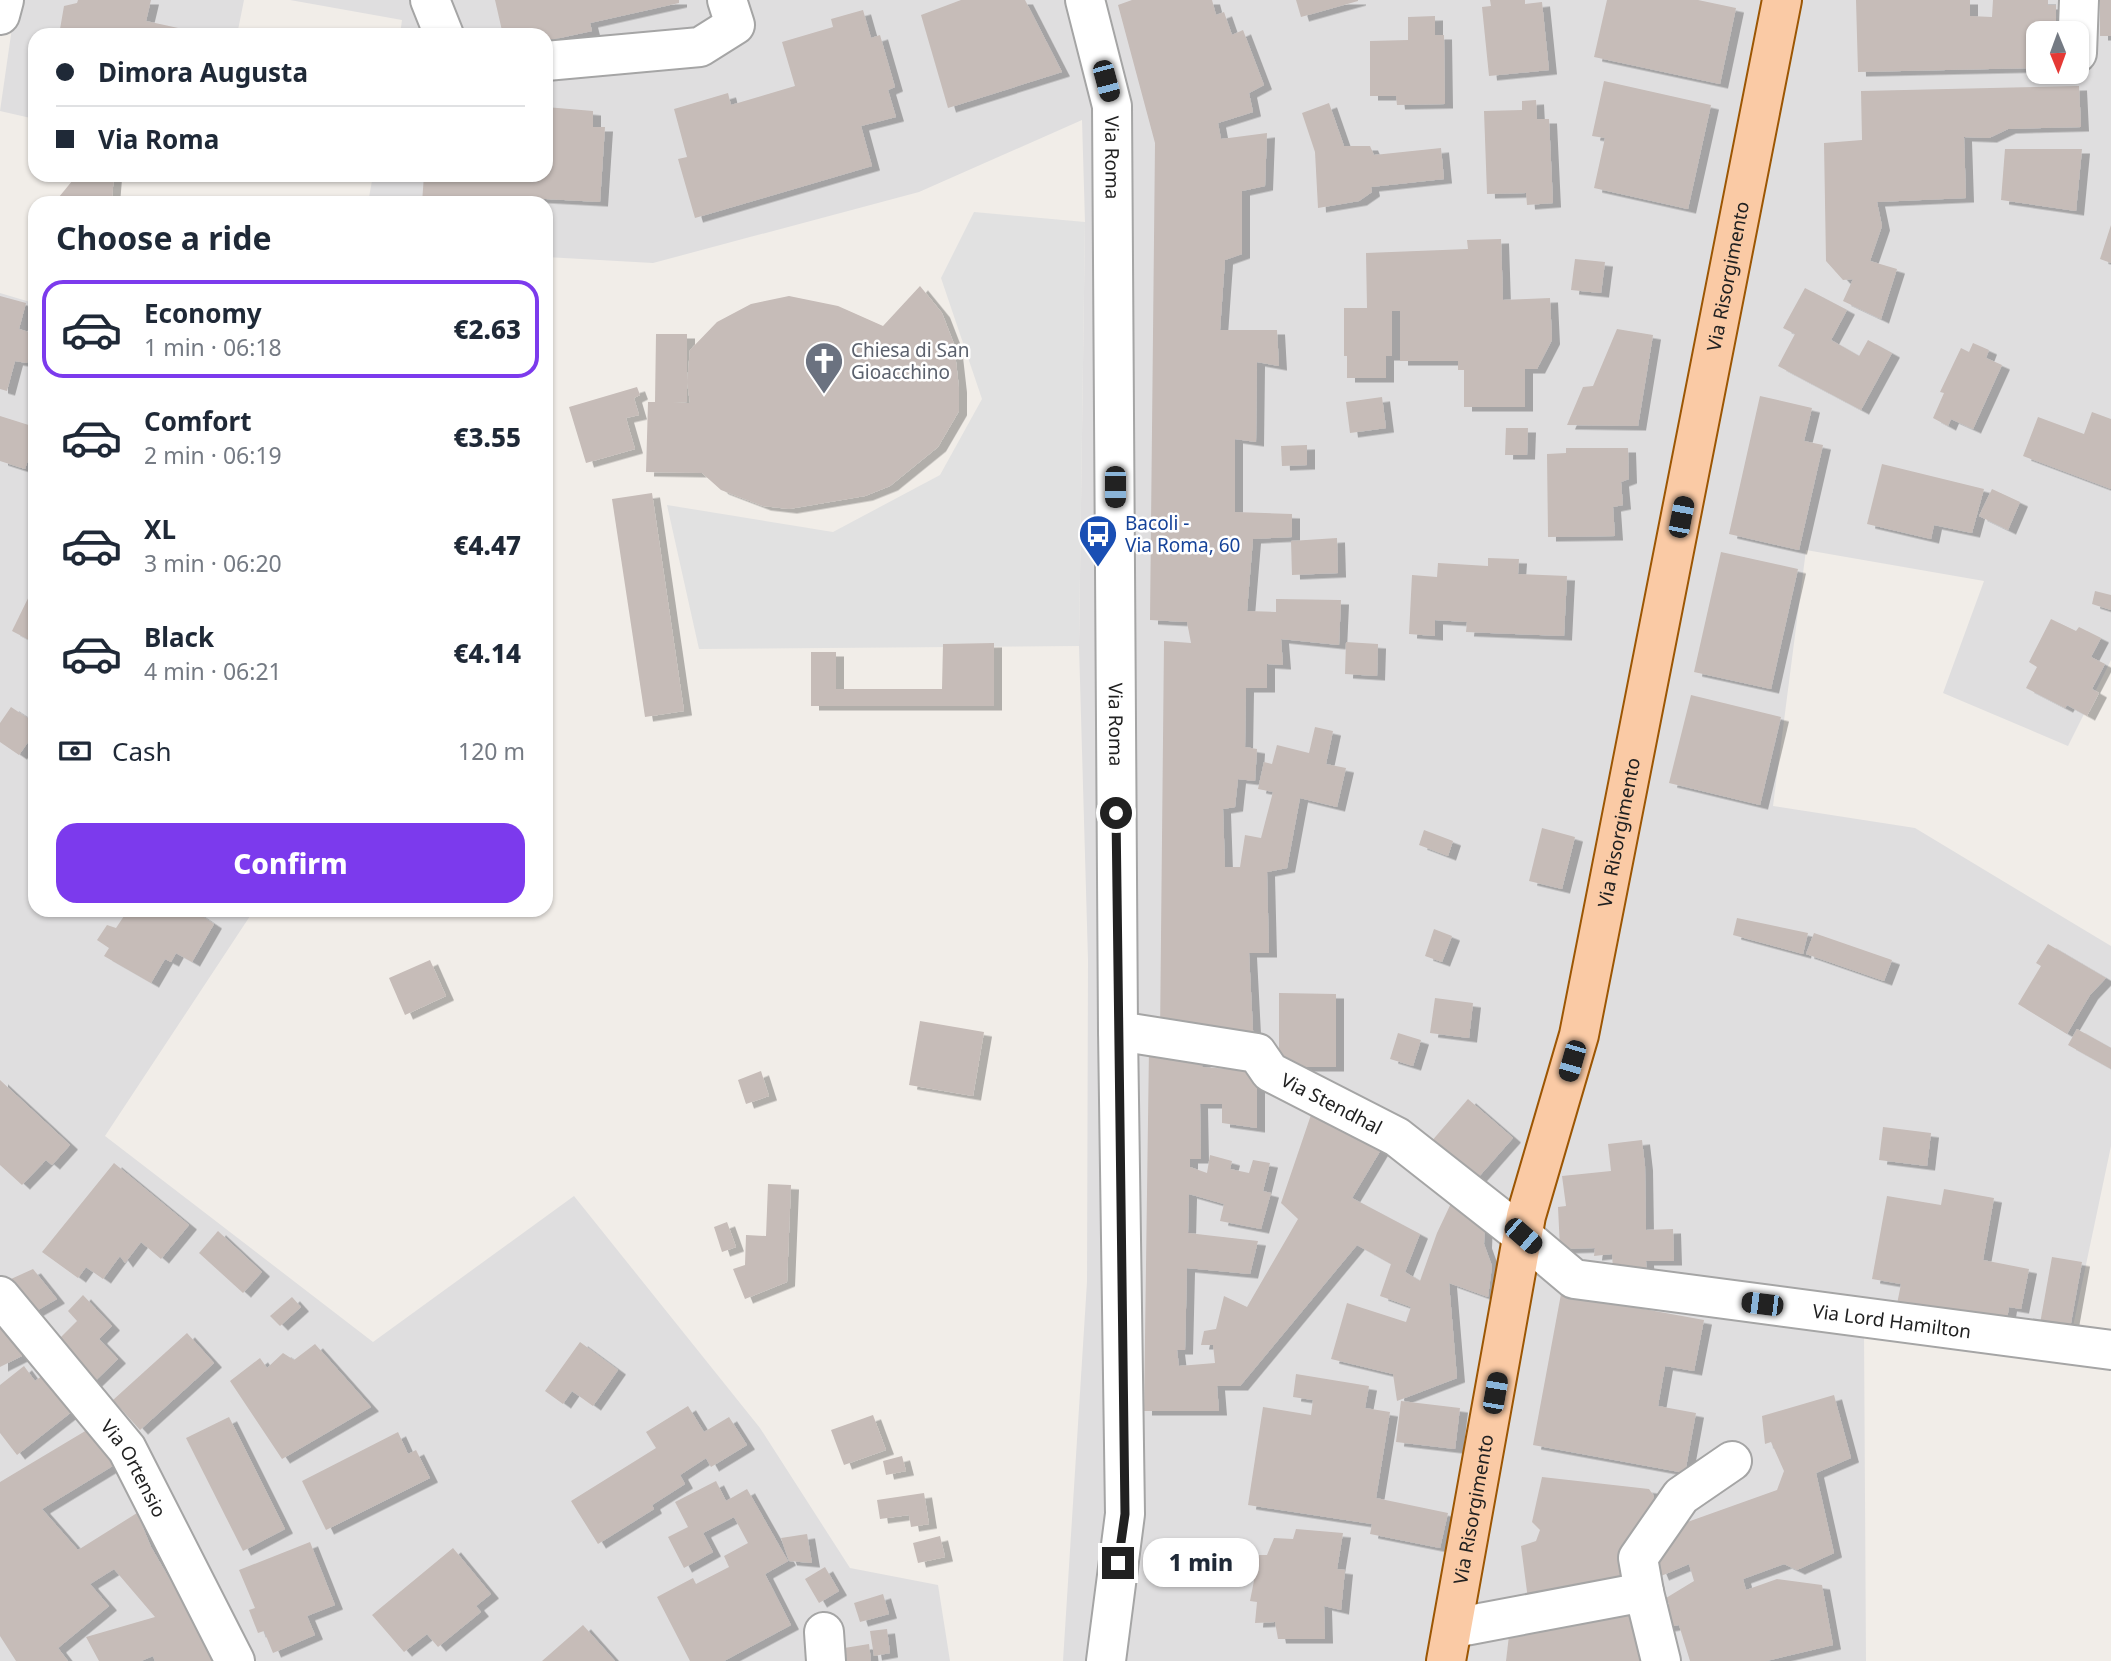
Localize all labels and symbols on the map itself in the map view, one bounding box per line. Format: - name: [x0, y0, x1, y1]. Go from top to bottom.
- north arrow: [2026, 21, 2090, 84]
- car: [1091, 58, 1122, 104]
- street label: Via Roma: [1099, 116, 1126, 200]
- street label: Via Risorgimento: [1700, 199, 1755, 353]
- place label: Chiesa di San Gioacchino: [851, 337, 969, 385]
- church icon: Chiesa di San Gioacchino: [803, 340, 845, 395]
- car: [1105, 466, 1126, 508]
- car: [1667, 494, 1696, 540]
- place label: Bacoli - Via Roma, 60: [1125, 510, 1240, 558]
- bus stop icon: Bacoli - Via Roma, 60: [1077, 513, 1119, 568]
- street label: Via Roma: [1103, 683, 1129, 767]
- street label: Via Risorgimento: [1591, 755, 1646, 910]
- route start: [1100, 797, 1132, 829]
- car: [1557, 1038, 1588, 1084]
- street label: Via Stendhal: [1276, 1067, 1387, 1140]
- car: [1501, 1214, 1546, 1258]
- car: [1740, 1291, 1785, 1317]
- street label: Via Lord Hamilton: [1811, 1298, 1973, 1344]
- car: [1482, 1370, 1509, 1416]
- street label: Via Ortensio: [95, 1414, 173, 1522]
- street label: Via Risorgimento: [1447, 1432, 1500, 1587]
- callout: 1 min: [1142, 1538, 1258, 1588]
- route end: [1102, 1547, 1134, 1579]

